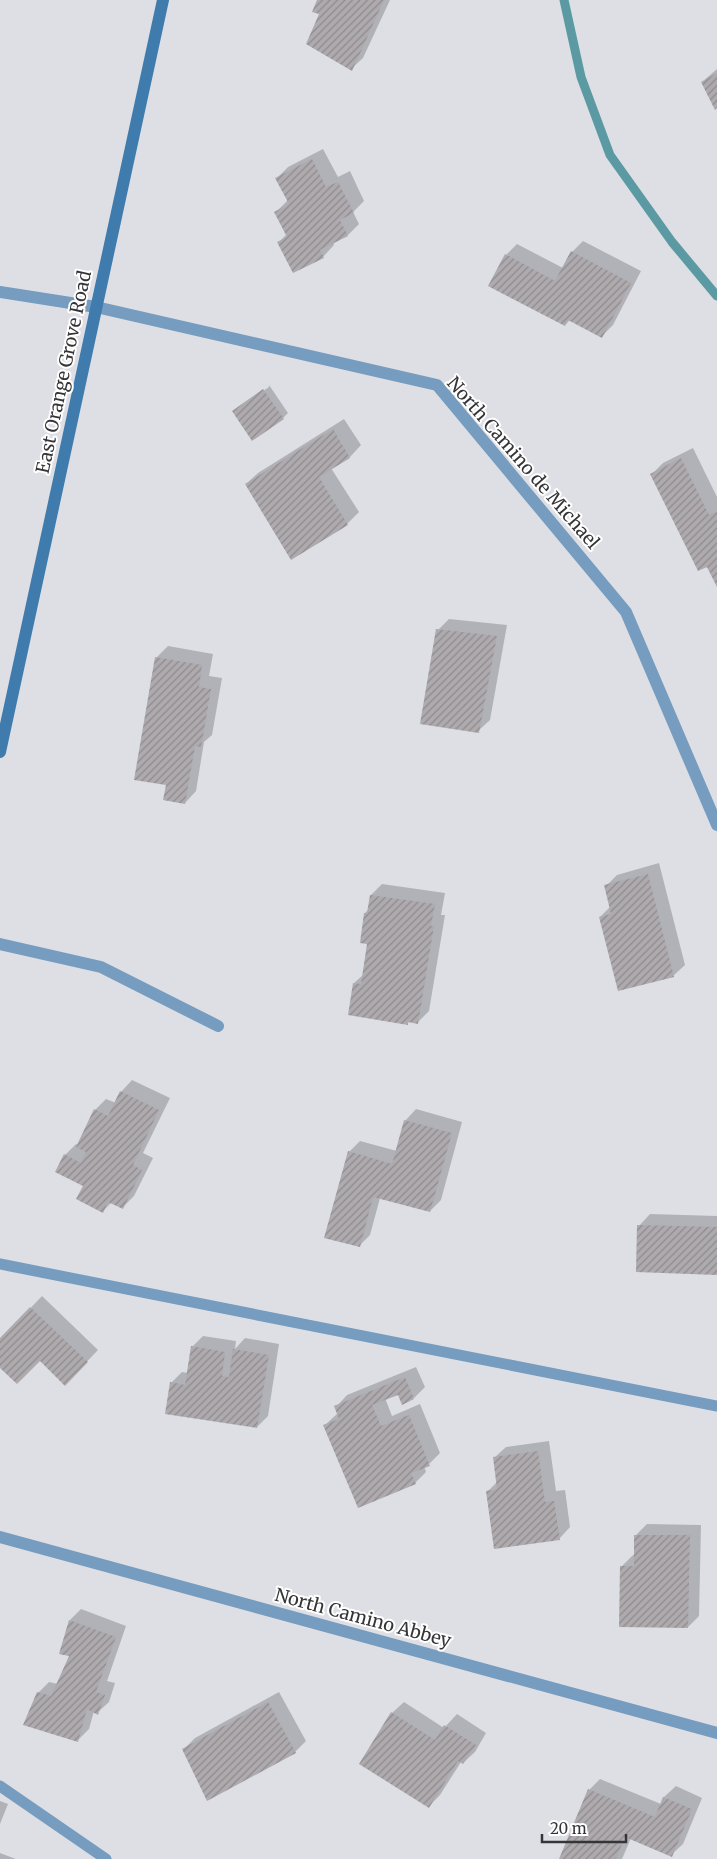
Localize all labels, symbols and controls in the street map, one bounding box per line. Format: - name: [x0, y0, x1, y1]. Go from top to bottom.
- street label: East Orange Grove Road: [31, 268, 96, 475]
- street label: North Camino de Michael: [442, 372, 605, 554]
- street label: North Camino Abbey: [272, 1583, 454, 1652]
- scale bar: [542, 1812, 626, 1844]
- text: 20 m: [550, 1819, 587, 1838]

